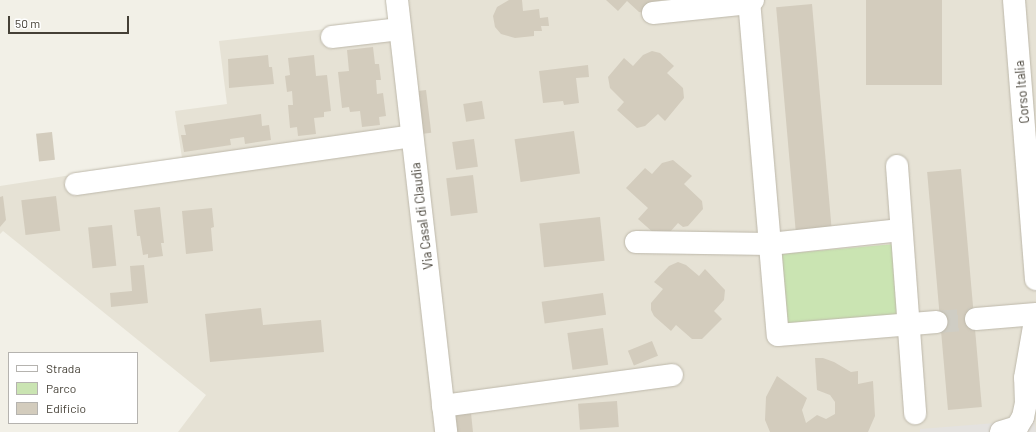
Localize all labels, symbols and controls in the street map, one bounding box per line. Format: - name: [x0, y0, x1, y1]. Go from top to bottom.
- scale bar: [10, 8, 131, 34]
- text: 50 m: [15, 16, 40, 30]
- street label: Corso Italia: [1011, 60, 1033, 124]
- street label: Via Casal di Claudia: [408, 162, 436, 270]
- legend: [8, 352, 138, 424]
- text: Strada: [46, 361, 81, 375]
- text: Parco: [46, 381, 76, 395]
- text: Edificio: [46, 401, 86, 415]

